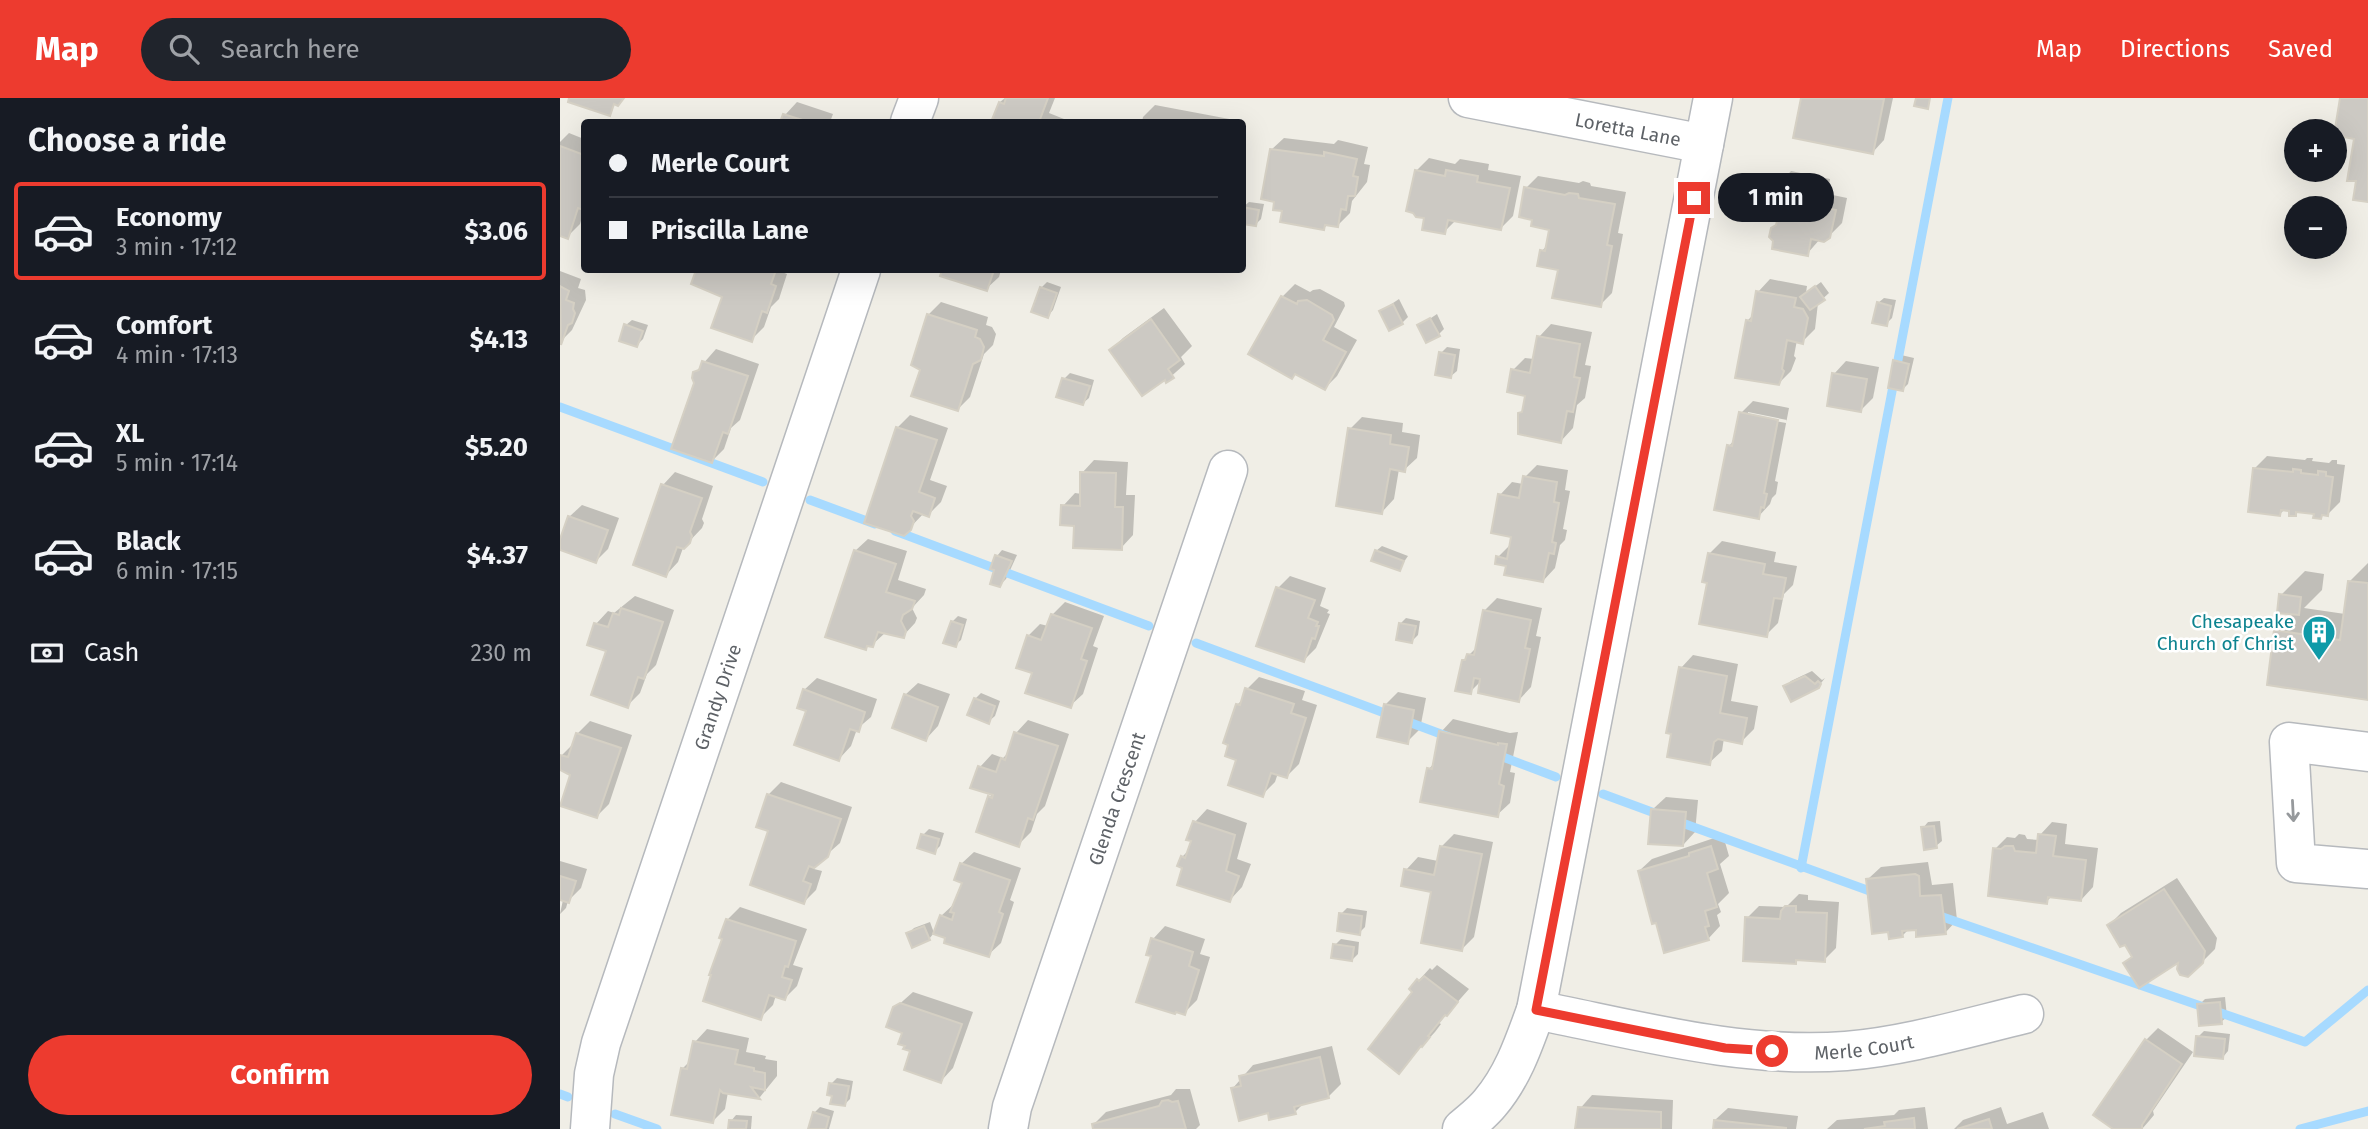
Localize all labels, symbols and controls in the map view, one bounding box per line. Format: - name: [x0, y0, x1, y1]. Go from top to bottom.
- search box: [141, 18, 631, 81]
- text: Map: [35, 29, 99, 69]
- icon: search: [165, 30, 203, 68]
- text: Search here: [221, 34, 360, 65]
- text: Map: [2036, 35, 2082, 63]
- text: Directions: [2120, 35, 2230, 63]
- text: Saved: [2268, 35, 2333, 63]
- street label: Loretta Lane: [1573, 108, 1683, 151]
- map controls: [2284, 119, 2347, 259]
- button: +: [2284, 119, 2347, 182]
- text: Choose a ride: [28, 121, 226, 159]
- text: Merle Court: [651, 148, 789, 179]
- callout: 1 min: [1718, 174, 1834, 222]
- route end: [1678, 182, 1710, 214]
- text: 1 min: [1748, 183, 1804, 211]
- button: −: [2284, 196, 2347, 259]
- icon: car: [32, 200, 95, 263]
- text: Economy: [116, 202, 222, 233]
- text: Priscilla Lane: [651, 215, 809, 246]
- text: $3.06: [464, 216, 528, 247]
- text: 3 min · 17:12: [116, 233, 237, 261]
- icon: car: [32, 308, 95, 371]
- text: Comfort: [116, 310, 212, 341]
- text: $4.13: [470, 324, 528, 355]
- text: 4 min · 17:13: [116, 341, 238, 369]
- icon: car: [32, 416, 95, 479]
- text: XL: [116, 418, 144, 449]
- text: $5.20: [465, 432, 528, 463]
- text: 5 min · 17:14: [116, 449, 238, 477]
- icon: car: [32, 524, 95, 587]
- text: Black: [116, 526, 181, 557]
- text: $4.37: [467, 540, 528, 571]
- text: 6 min · 17:15: [116, 557, 238, 585]
- place label: Chesapeake Church of Christ: [2157, 610, 2294, 655]
- building icon: Chesapeake Church of Christ: [2300, 613, 2338, 662]
- icon: cash: [28, 634, 66, 672]
- text: Cash: [84, 637, 140, 668]
- text: 230 m: [471, 639, 532, 667]
- street label: Grandy Drive: [689, 641, 746, 753]
- street label: Glenda Crescent: [1084, 729, 1150, 868]
- one-way arrow: [2287, 799, 2300, 822]
- street label: Merle Court: [1814, 1030, 1916, 1064]
- button: Confirm: [28, 1035, 532, 1115]
- route start: [1756, 1035, 1788, 1067]

